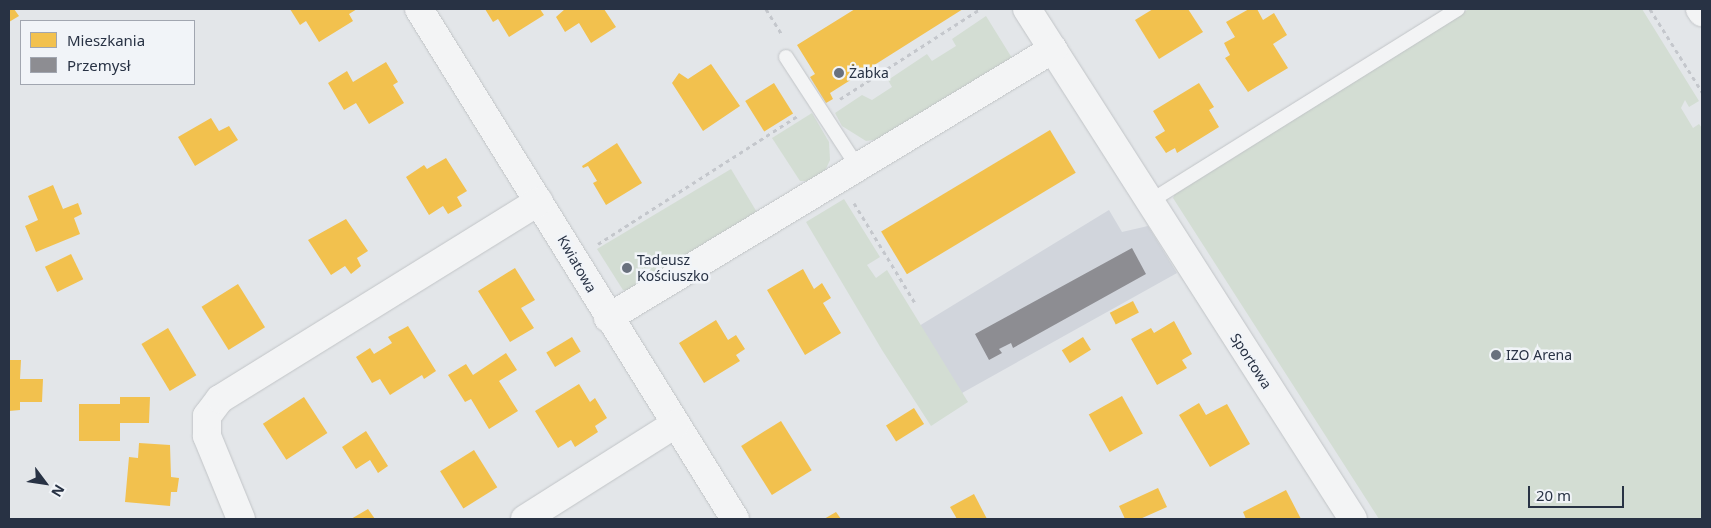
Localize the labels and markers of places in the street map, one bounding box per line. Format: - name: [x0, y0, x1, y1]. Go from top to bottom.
- place label: Żabka: [849, 65, 889, 81]
- marker: Żabka: [833, 67, 845, 79]
- place label: Tadeusz Kościuszko: [637, 252, 709, 284]
- marker: Tadeusz Kościuszko: [621, 262, 633, 274]
- place label: IZO Arena: [1506, 347, 1572, 363]
- marker: IZO Arena: [1490, 349, 1502, 361]

